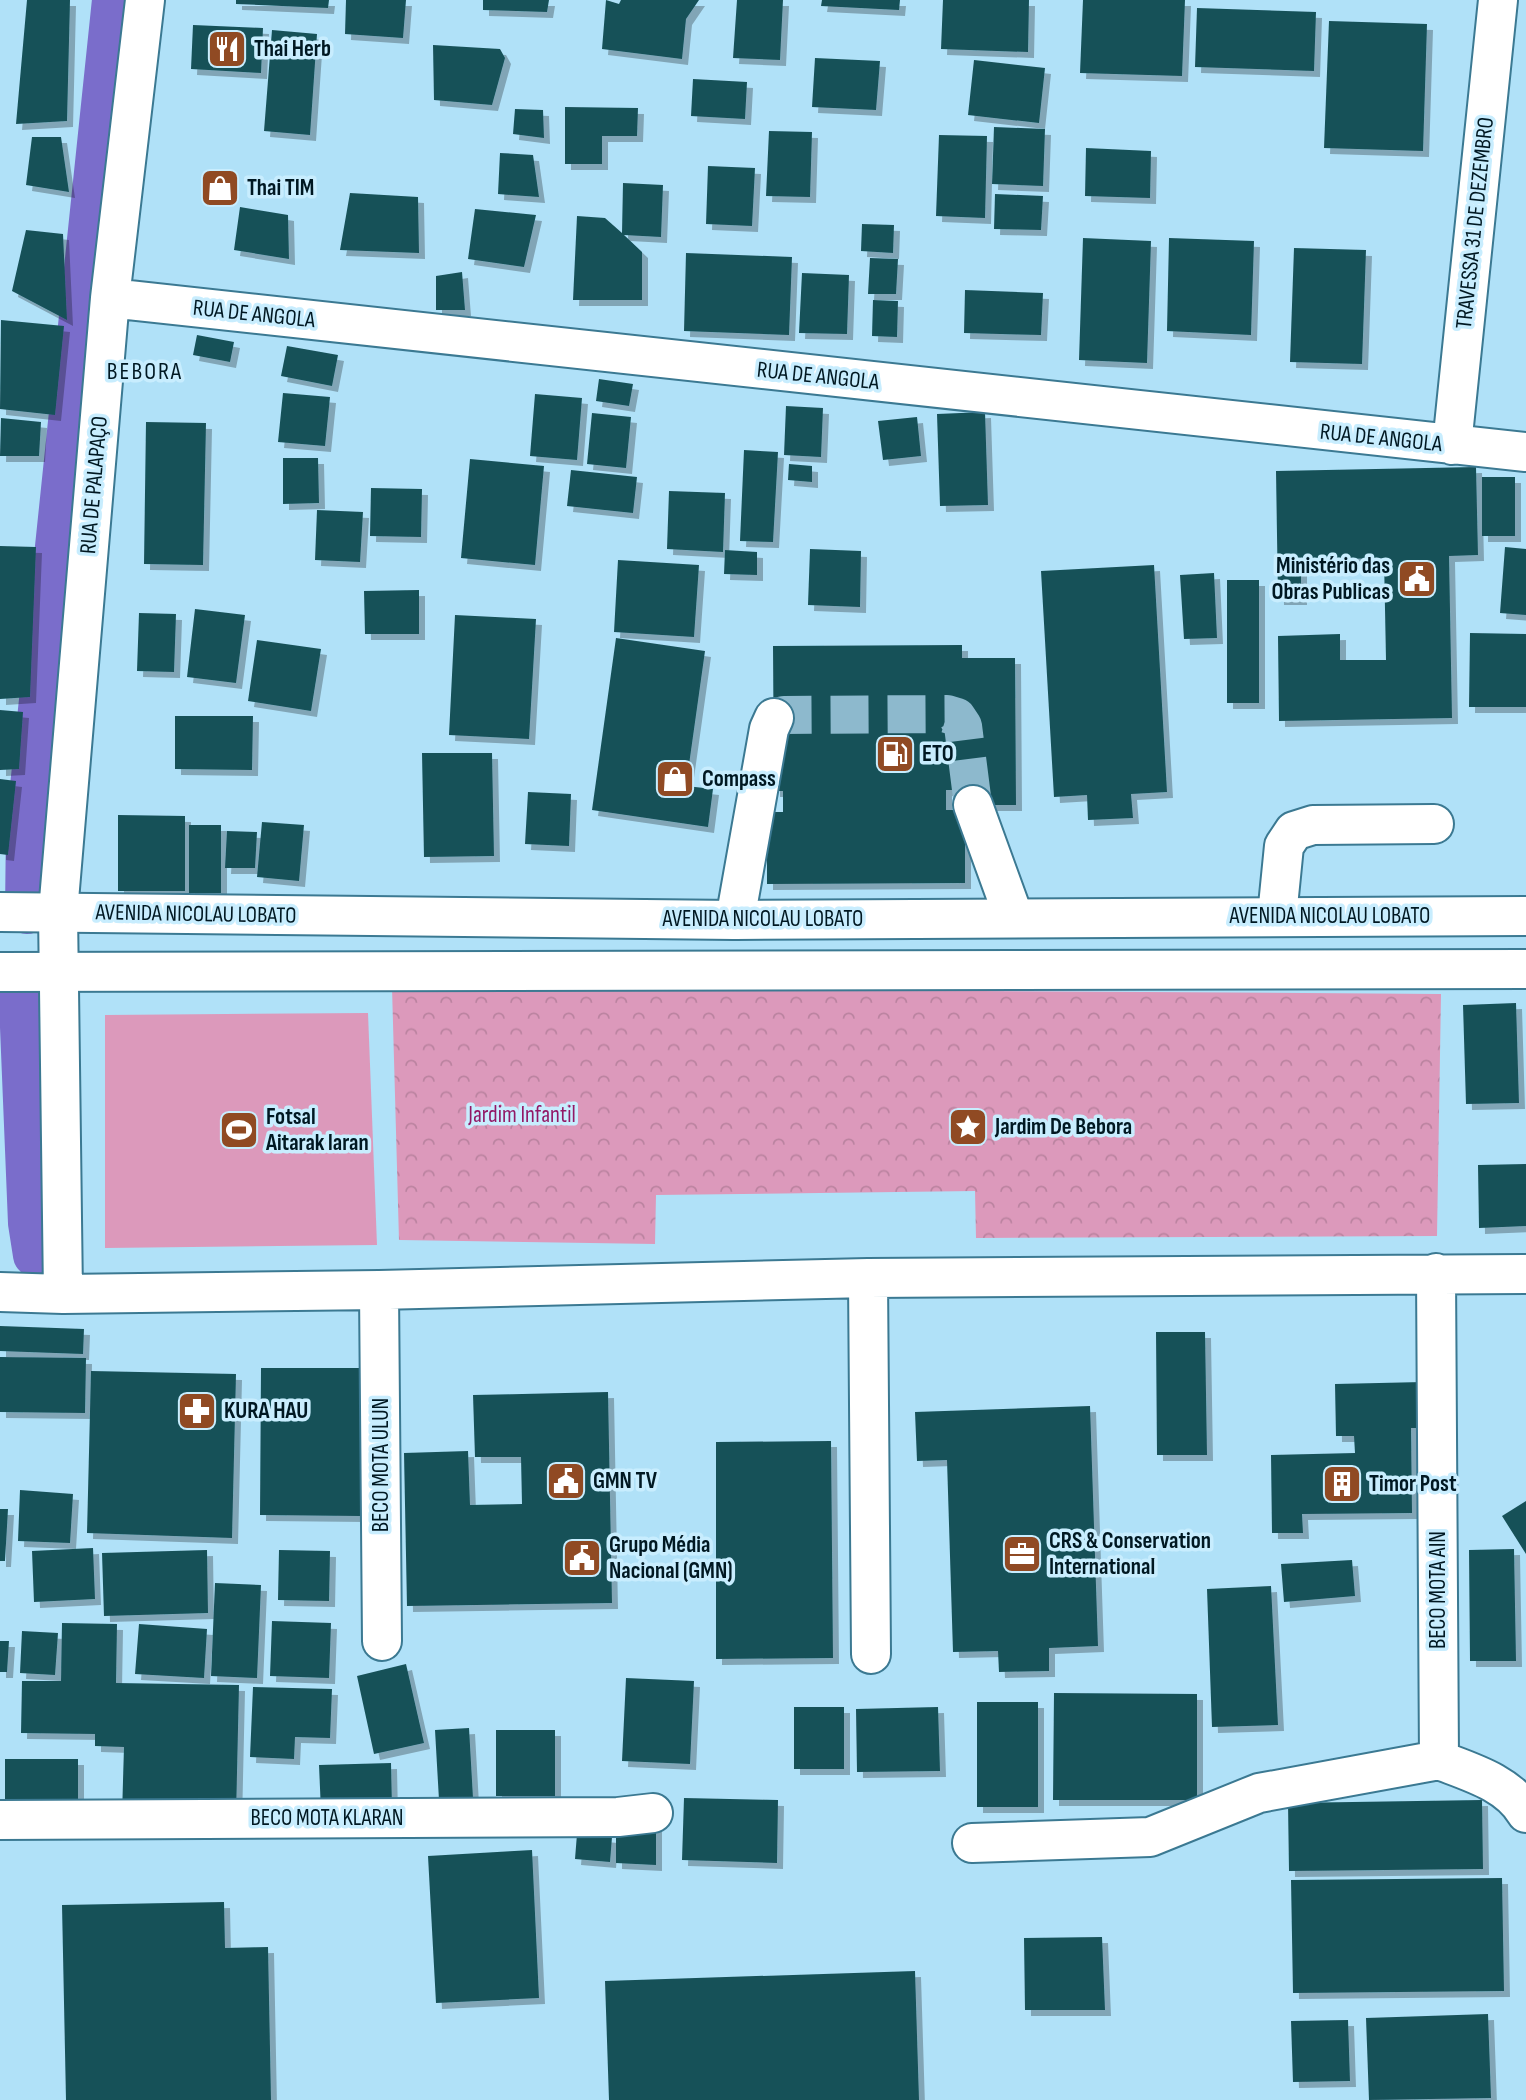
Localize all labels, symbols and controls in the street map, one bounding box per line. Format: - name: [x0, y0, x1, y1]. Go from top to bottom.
- restaurant icon: Thai Herb: [206, 28, 248, 70]
- place label: Thai Herb: [254, 35, 331, 63]
- street label: TRAVESSA 31 DE DEZEMBRO: [1450, 116, 1500, 330]
- shop icon: Thai TIM: [199, 167, 241, 209]
- place label: Thai TIM: [247, 174, 314, 202]
- street label: RUA DE ANGOLA: [192, 294, 317, 334]
- street label: RUA DE ANGOLA: [756, 356, 881, 396]
- district label: BEBORA: [107, 357, 183, 386]
- street label: RUA DE PALAPAÇO: [74, 415, 114, 555]
- street label: RUA DE ANGOLA: [1319, 418, 1444, 458]
- place label: Ministério das Obras Publicas: [1272, 552, 1390, 606]
- public building icon: Ministério das Obras Publicas: [1396, 558, 1438, 600]
- fuel station icon: ETO: [874, 733, 916, 775]
- place label: ETO: [922, 740, 954, 768]
- shop icon: Compass: [654, 758, 696, 800]
- place label: Compass: [702, 765, 776, 793]
- street label: AVENIDA NICOLAU LOBATO: [94, 898, 297, 930]
- street label: AVENIDA NICOLAU LOBATO: [1229, 902, 1430, 930]
- street label: AVENIDA NICOLAU LOBATO: [662, 905, 863, 933]
- park label: Jardim Infantil: [467, 1101, 576, 1129]
- place label: Fotsal Aitarak laran: [265, 1103, 369, 1157]
- place icon: Jardim De Bebora: [947, 1106, 989, 1148]
- sports icon: Fotsal Aitarak laran: [218, 1109, 260, 1151]
- place label: Jardim De Bebora: [994, 1113, 1132, 1141]
- pharmacy icon: KURA HAU: [176, 1390, 218, 1432]
- place label: KURA HAU: [224, 1397, 308, 1425]
- street label: BECO MOTA ULUN: [367, 1398, 395, 1532]
- public building icon: GMN TV: [545, 1460, 587, 1502]
- building icon: Timor Post: [1321, 1463, 1363, 1505]
- place label: GMN TV: [593, 1467, 658, 1495]
- place label: Timor Post: [1369, 1470, 1457, 1498]
- place label: CRS & Conservation International: [1049, 1527, 1211, 1581]
- place label: Grupo Média Nacional (GMN): [609, 1531, 733, 1585]
- street label: BECO MOTA AIN: [1424, 1531, 1452, 1649]
- office icon: CRS & Conservation International: [1001, 1533, 1043, 1575]
- public building icon: Grupo Média Nacional (GMN): [561, 1537, 603, 1579]
- street label: BECO MOTA KLARAN: [251, 1804, 403, 1832]

